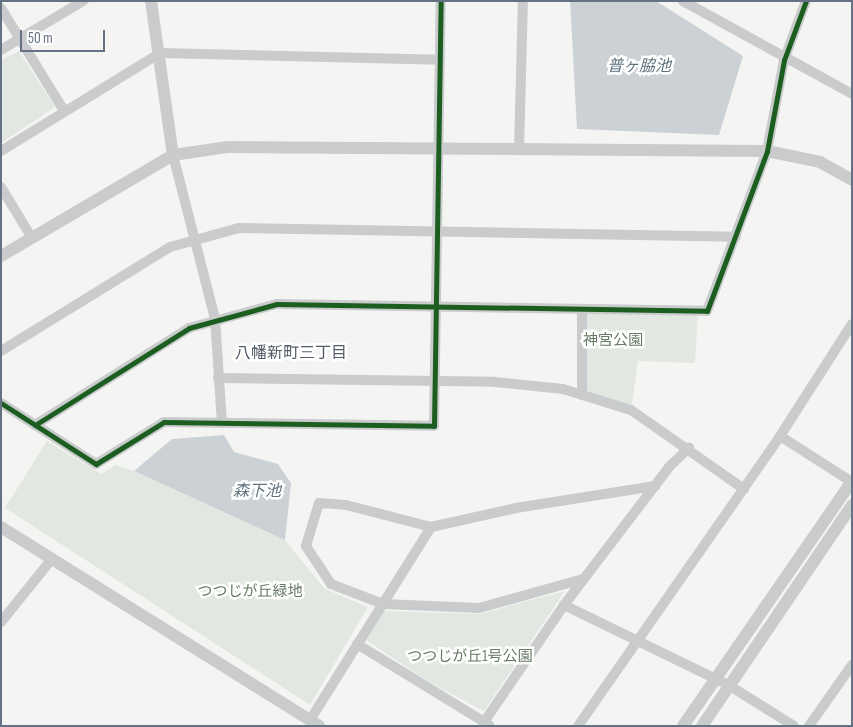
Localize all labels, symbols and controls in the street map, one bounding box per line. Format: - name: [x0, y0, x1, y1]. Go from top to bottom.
- scale bar: [22, 20, 108, 52]
- text: 50 m: [28, 29, 53, 48]
- water label: 普ヶ脇池: [607, 57, 671, 77]
- park label: 神宮公園: [583, 332, 643, 350]
- district label: 八幡新町三丁目: [235, 344, 347, 364]
- water label: 森下池: [233, 482, 281, 502]
- park label: つつじが丘緑地: [198, 583, 302, 601]
- park label: つつじが丘1号公園: [407, 648, 533, 666]

